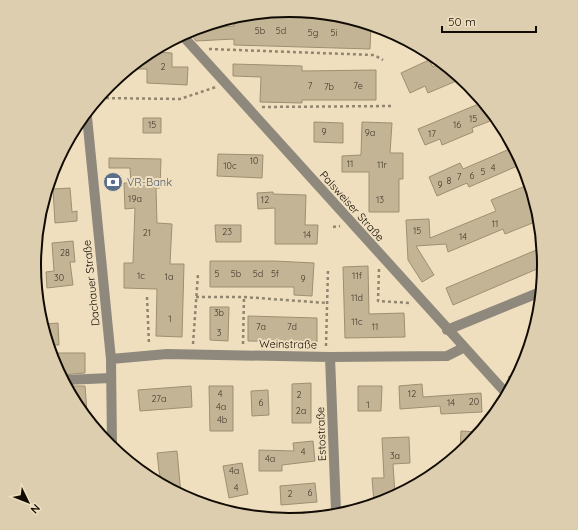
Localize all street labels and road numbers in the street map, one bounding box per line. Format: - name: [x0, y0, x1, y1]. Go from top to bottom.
- street label: Palsweiser Straße: [317, 168, 387, 244]
- street label: Dachauer Straße: [80, 239, 102, 327]
- street label: Weinstraße: [259, 336, 317, 352]
- street label: Estostraße: [313, 407, 329, 461]

